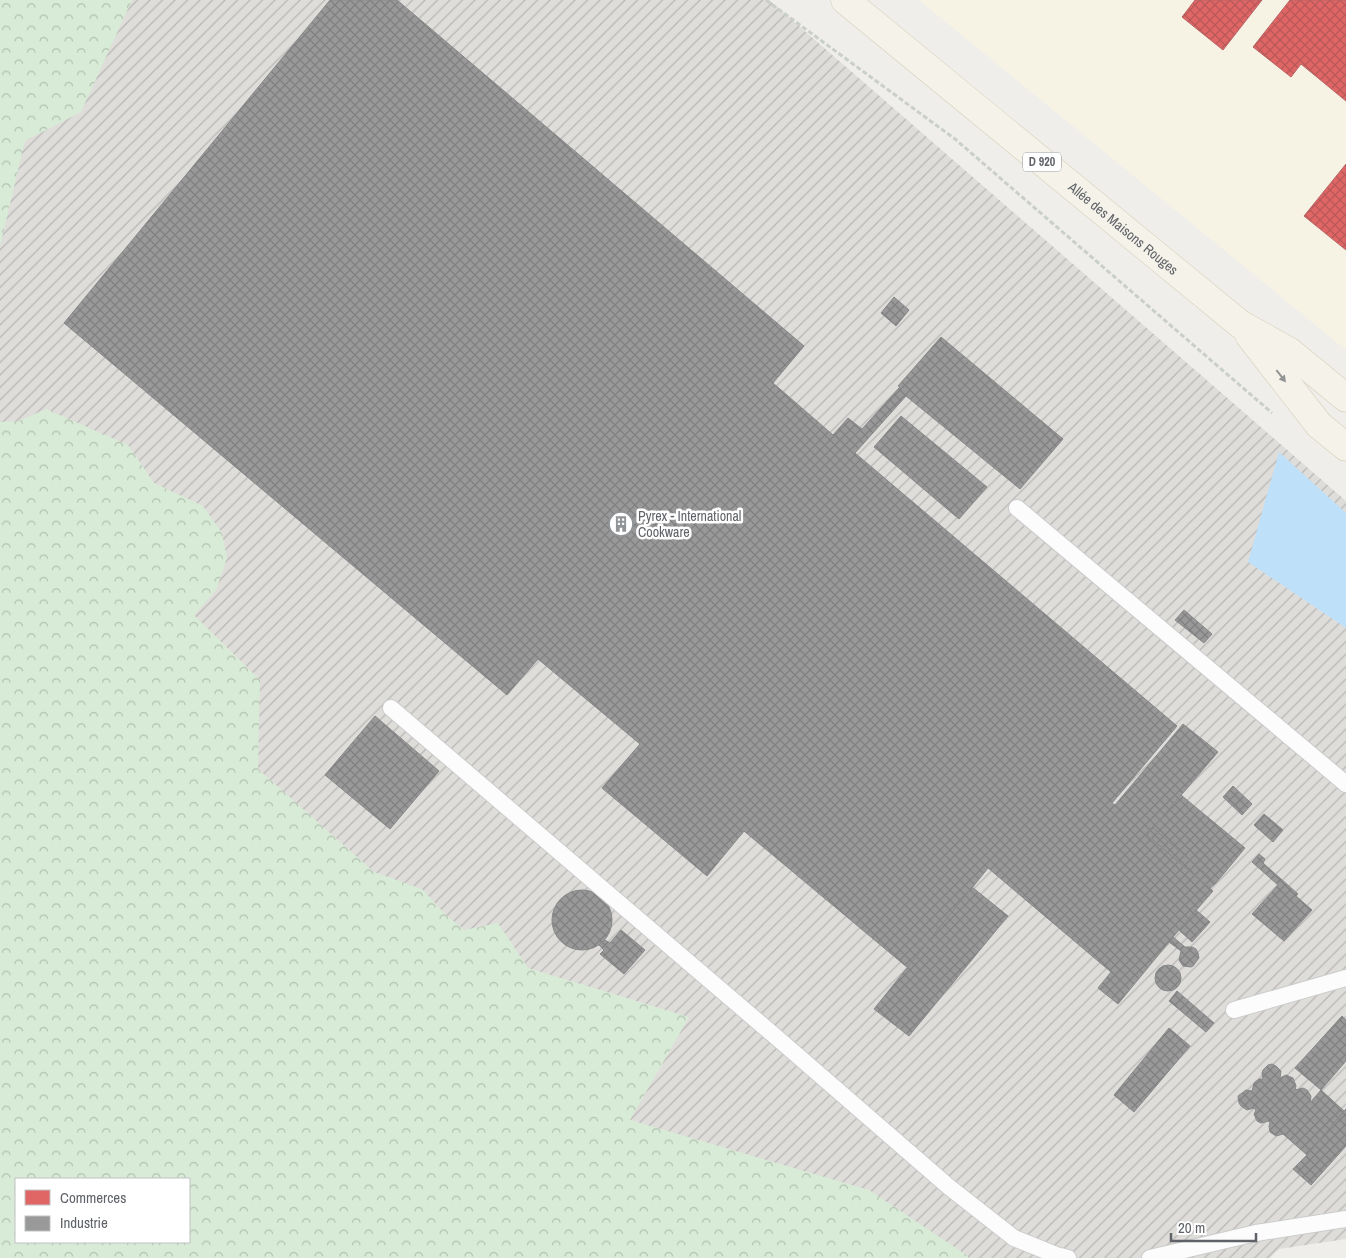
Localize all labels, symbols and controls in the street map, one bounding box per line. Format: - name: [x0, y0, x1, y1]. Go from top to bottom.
- road number: D 920: [1023, 152, 1061, 172]
- street label: Allée des Maisons Rouges: [1064, 177, 1182, 279]
- one-way arrow: [1276, 369, 1287, 382]
- place label: Pyrex - International Cookware: [638, 507, 741, 541]
- building icon: Pyrex - International Cookware: [608, 511, 634, 537]
- legend: [15, 1178, 190, 1243]
- text: Commerces: [60, 1187, 126, 1208]
- scale bar: [1171, 1210, 1256, 1242]
- text: Industrie: [60, 1212, 108, 1233]
- text: 20 m: [1178, 1217, 1205, 1238]

